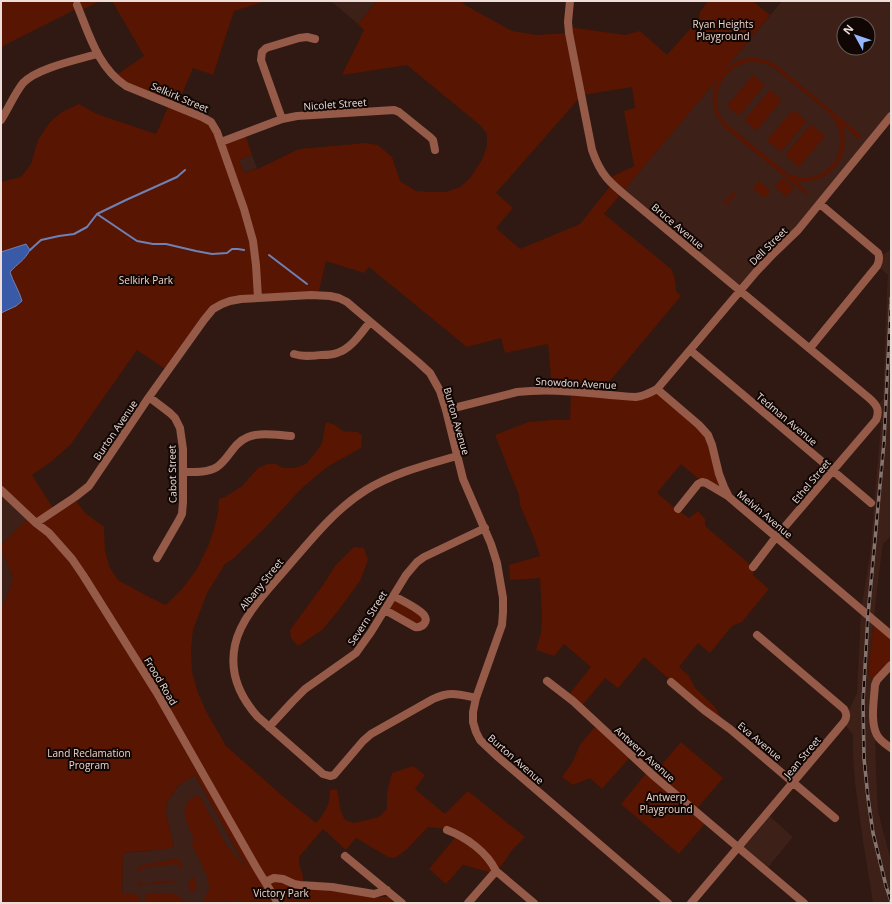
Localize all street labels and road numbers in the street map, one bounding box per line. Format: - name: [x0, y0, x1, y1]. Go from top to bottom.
- street label: Selkirk Street: [149, 79, 211, 116]
- street label: Nicolet Street: [303, 95, 367, 113]
- street label: Bruce Avenue: [649, 200, 707, 252]
- street label: Dell Street: [746, 224, 790, 268]
- street label: Snowdon Avenue: [535, 374, 617, 392]
- street label: Burton Avenue: [441, 386, 473, 457]
- street label: Tedman Avenue: [754, 389, 821, 449]
- street label: Burton Avenue: [90, 397, 141, 463]
- street label: Cabot Street: [164, 444, 180, 503]
- street label: Ethel Street: [788, 456, 834, 506]
- street label: Melvin Avenue: [734, 487, 796, 542]
- street label: Albany Street: [236, 555, 286, 613]
- street label: Severn Street: [344, 588, 390, 648]
- street label: Frood Road: [141, 654, 181, 708]
- street label: Eva Avenue: [735, 718, 785, 764]
- street label: Antwerp Avenue: [612, 723, 679, 785]
- street label: Burton Avenue: [485, 731, 547, 787]
- street label: Jean Street: [780, 733, 824, 782]

